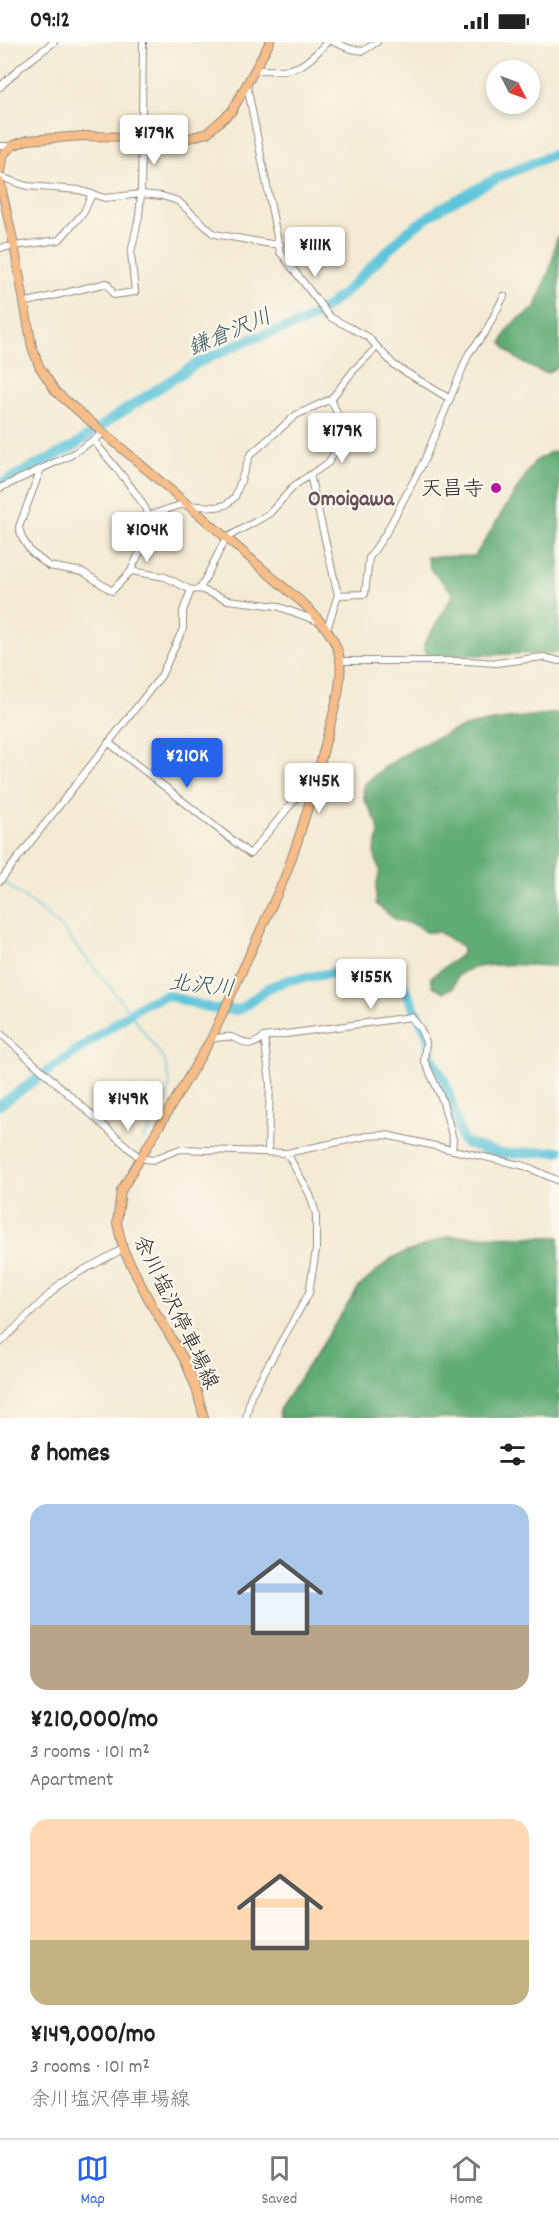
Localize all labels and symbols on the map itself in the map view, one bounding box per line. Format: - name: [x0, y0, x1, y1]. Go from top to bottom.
- north arrow: [486, 60, 540, 114]
- pin: ¥179K: [112, 115, 196, 166]
- pin: ¥111K: [273, 227, 357, 278]
- water label: 鎌倉沢川: [184, 303, 277, 366]
- pin: ¥179K: [300, 413, 384, 464]
- place label: 天昌寺: [421, 476, 484, 506]
- marker: 天昌寺: [489, 481, 503, 495]
- district label: Omoigawa: [308, 485, 395, 516]
- pin: ¥104K: [105, 512, 189, 563]
- pin: ¥210K: [145, 738, 229, 789]
- pin: ¥145K: [277, 763, 361, 814]
- pin: ¥155K: [329, 959, 413, 1010]
- water label: 北沢川: [167, 969, 236, 1006]
- pin: ¥149K: [86, 1081, 170, 1132]
- street label: 余川塩沢停車場線: [124, 1231, 225, 1395]

